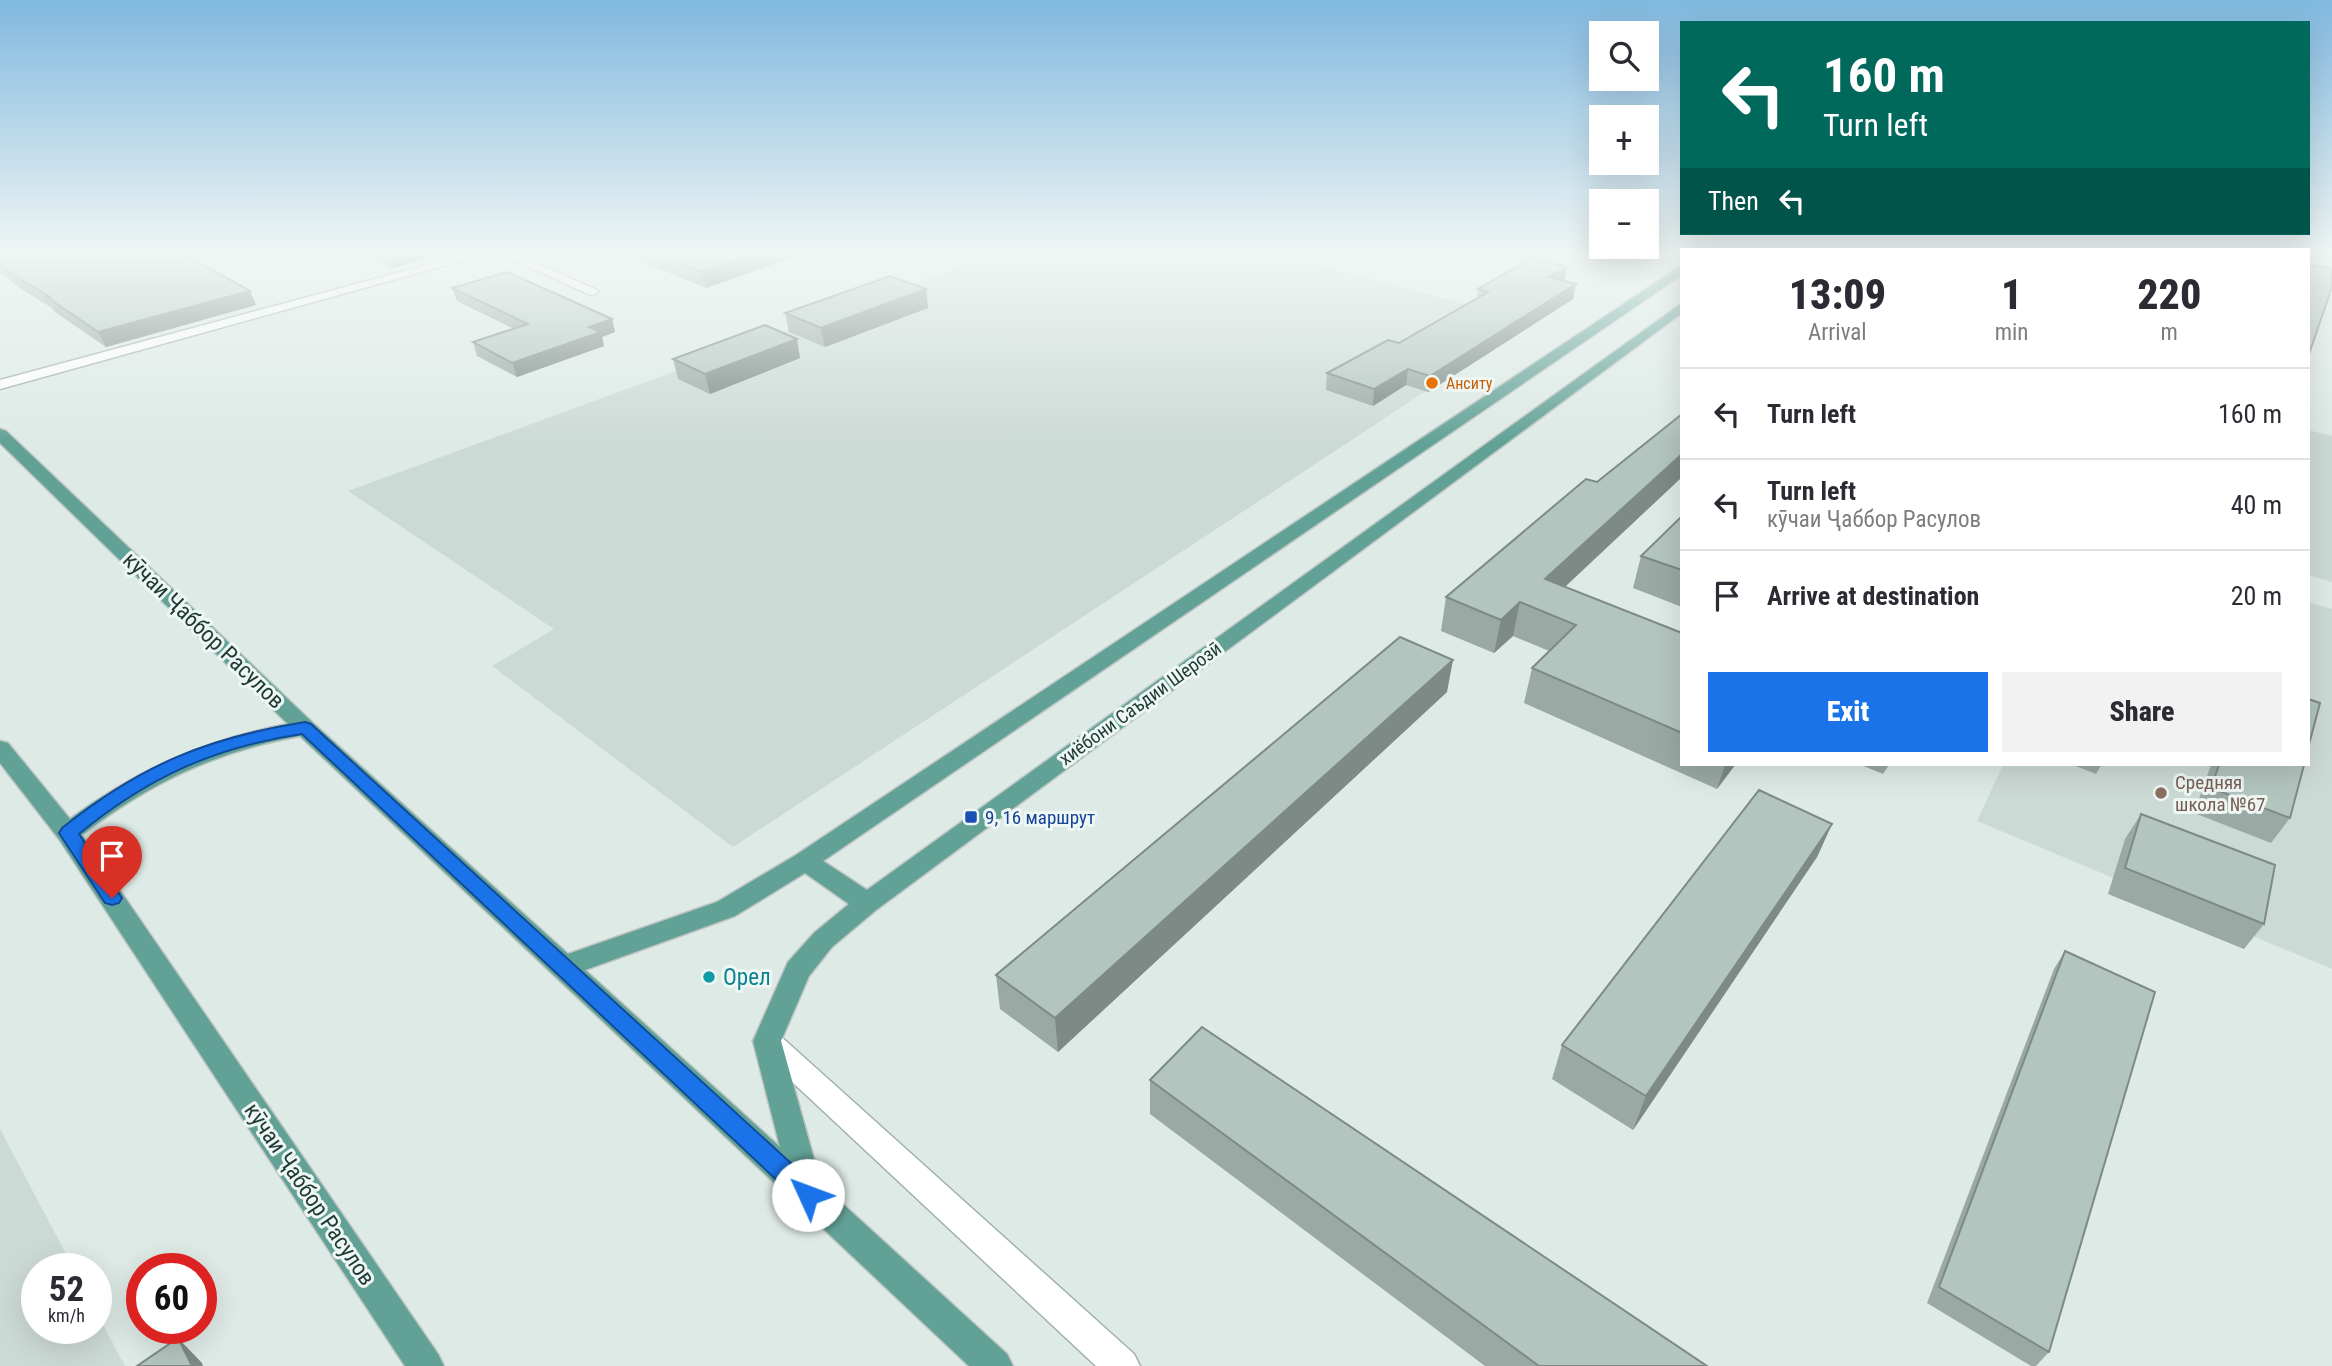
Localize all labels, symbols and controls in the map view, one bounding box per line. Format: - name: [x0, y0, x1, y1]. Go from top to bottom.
- map controls: [1589, 21, 1659, 259]
- button: search: [1589, 21, 1659, 91]
- text: 160 m: [1823, 47, 1945, 104]
- icon: left: [1708, 49, 1799, 140]
- button: +: [1589, 105, 1659, 175]
- text: Turn left: [1823, 106, 1928, 144]
- icon: left: [1773, 182, 1811, 220]
- text: Then: [1708, 186, 1759, 216]
- button: −: [1589, 189, 1659, 259]
- text: 13:09: [1789, 270, 1886, 319]
- text: 1: [2001, 270, 2022, 319]
- text: 220: [2137, 270, 2201, 319]
- text: Arrival: [1808, 319, 1867, 346]
- text: min: [1995, 319, 2028, 346]
- text: m: [2161, 319, 2178, 346]
- place label: Анситу: [1446, 374, 1493, 393]
- marker: Анситу: [1424, 375, 1440, 391]
- icon: left: [1708, 395, 1746, 433]
- text: Turn left: [1767, 399, 1856, 429]
- text: 160 m: [2218, 399, 2282, 429]
- text: Turn left: [1767, 476, 1856, 506]
- icon: left: [1708, 486, 1746, 524]
- text: 40 m: [2231, 490, 2282, 520]
- text: кӯчаи Ҷаббор Расулов: [1767, 506, 1981, 533]
- street label: кӯчаи Ҷаббор Расулов: [117, 546, 290, 714]
- icon: arrive: [1708, 577, 1746, 615]
- text: Arrive at destination: [1767, 581, 1979, 611]
- text: 20 m: [2231, 581, 2282, 611]
- street label: хиёбони Саъдии Шерозӣ: [1055, 637, 1226, 770]
- button: Exit: [1708, 672, 1988, 752]
- button: Share: [2002, 672, 2282, 752]
- place label: Средняя школа №67: [2175, 771, 2265, 816]
- marker: Средняя школа №67: [2153, 785, 2169, 801]
- place label: 9, 16 маршрут: [985, 806, 1095, 829]
- marker: 9, 16 маршрут: [963, 809, 979, 825]
- pin: [82, 826, 142, 898]
- icon: arrive: [93, 837, 131, 875]
- place label: Орел: [723, 964, 771, 991]
- marker: Орел: [701, 969, 717, 985]
- street label: кӯчаи Ҷаббор Расулов: [239, 1098, 381, 1291]
- position arrow: [771, 1158, 845, 1232]
- speed limit sign: 60: [126, 1253, 217, 1344]
- text: 52: [49, 1269, 84, 1310]
- text: km/h: [48, 1305, 85, 1326]

